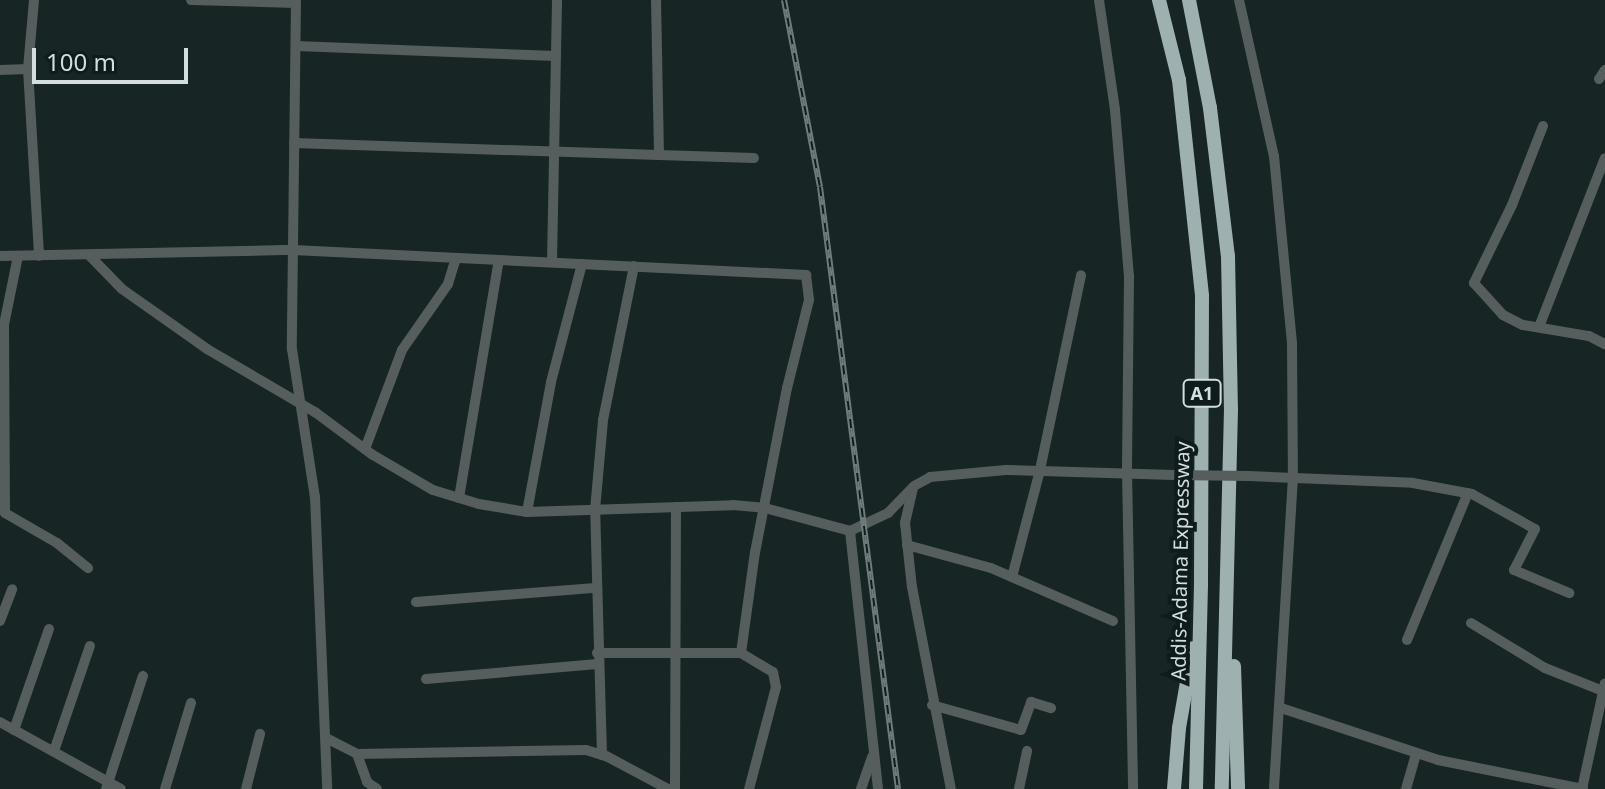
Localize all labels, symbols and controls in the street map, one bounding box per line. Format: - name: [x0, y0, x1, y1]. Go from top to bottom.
- scale bar: [36, 32, 192, 82]
- text: 100 m: [46, 45, 116, 78]
- road number: A1: [1182, 379, 1222, 407]
- street label: Addis-Adama Expressway: [1166, 441, 1194, 681]

